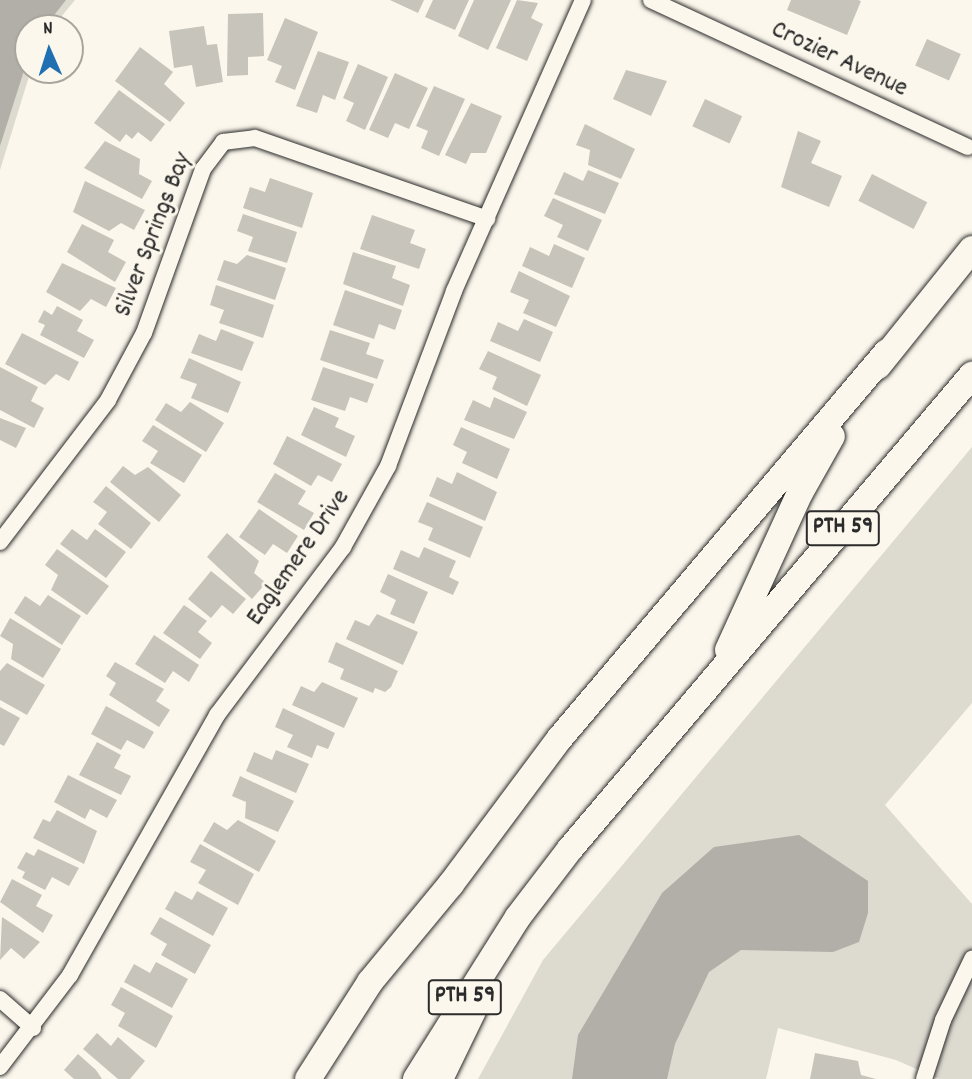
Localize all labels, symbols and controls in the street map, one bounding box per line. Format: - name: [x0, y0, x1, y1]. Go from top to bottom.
- north arrow: [14, 14, 84, 84]
- street label: Crozier Avenue: [766, 15, 912, 105]
- text: N: [43, 16, 53, 43]
- street label: Silver Springs Bay: [108, 148, 200, 322]
- street label: Eaglemere Drive: [240, 484, 358, 632]
- road number: PTH 59: [804, 508, 882, 548]
- road number: PTH 59: [426, 976, 504, 1017]

